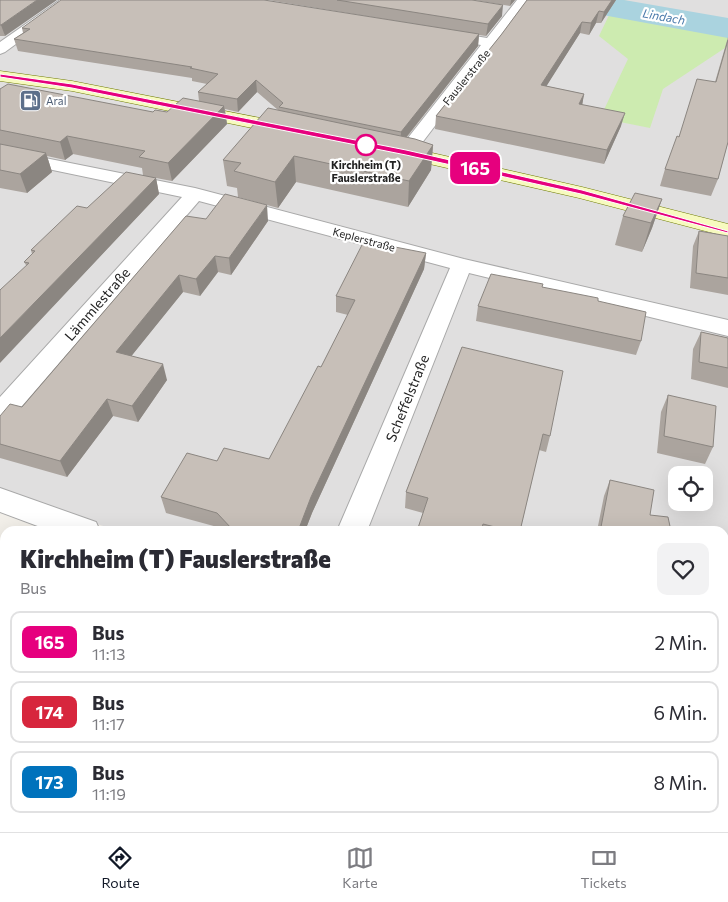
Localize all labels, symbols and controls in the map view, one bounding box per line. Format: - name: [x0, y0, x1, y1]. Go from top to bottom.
- water label: Lindach: [642, 5, 686, 27]
- street label: Fauslerstraße: [440, 46, 492, 107]
- fuel station icon: Aral: [18, 88, 42, 112]
- place label: Aral: [46, 94, 66, 107]
- marker: Kirchheim (T) Fauslerstraße: [355, 134, 377, 156]
- line badge: 165: [446, 152, 504, 184]
- text: 165: [460, 157, 490, 179]
- place label: Kirchheim (T) Fauslerstraße: [331, 158, 401, 184]
- street label: Keplerstraße: [331, 224, 397, 254]
- street label: Lämmlestraße: [61, 264, 133, 344]
- street label: Scheffelstraße: [382, 352, 432, 444]
- map controls: [668, 466, 713, 511]
- button: locate: [668, 466, 713, 511]
- button: heart: [657, 543, 709, 595]
- text: Kirchheim (T) Fauslerstraße: [20, 544, 331, 573]
- text: Bus: [20, 578, 47, 597]
- text: Bus: [92, 621, 124, 644]
- text: 165: [35, 631, 64, 653]
- text: 2 Min.: [654, 631, 707, 654]
- text: 11:13: [92, 644, 125, 663]
- text: Bus: [92, 691, 124, 714]
- text: 174: [36, 701, 64, 723]
- text: 6 Min.: [653, 701, 707, 724]
- text: 11:17: [92, 714, 125, 733]
- text: Bus: [92, 761, 124, 784]
- text: 173: [35, 771, 64, 793]
- text: 8 Min.: [653, 771, 707, 794]
- text: 11:19: [92, 784, 126, 803]
- tab: Route: [101, 844, 140, 891]
- tab: Karte: [342, 844, 378, 891]
- tab: Tickets: [580, 844, 627, 891]

